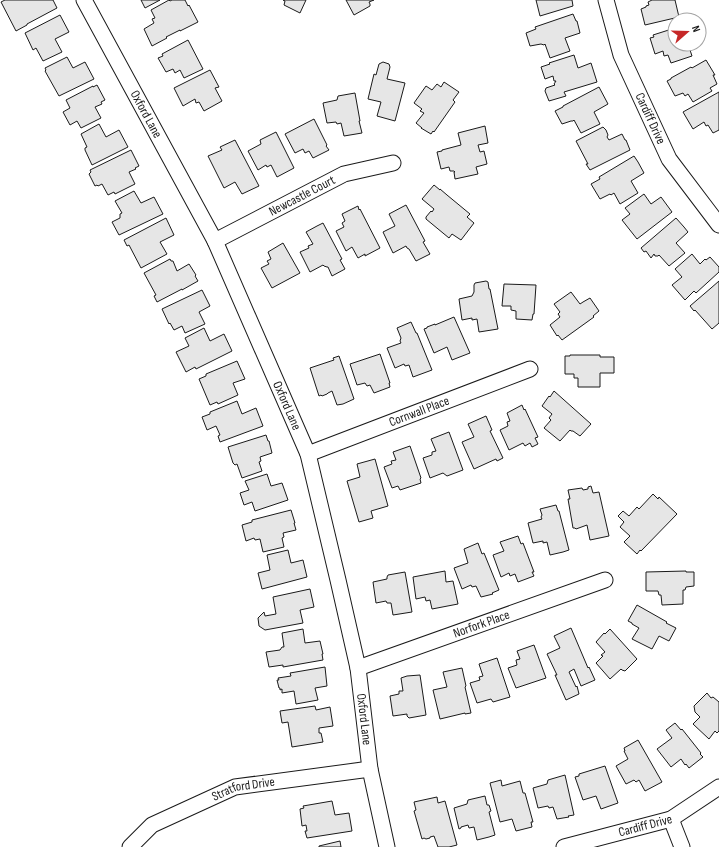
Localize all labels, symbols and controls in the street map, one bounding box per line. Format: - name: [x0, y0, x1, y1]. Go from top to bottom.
- north arrow: [667, 12, 707, 52]
- text: N: [689, 24, 703, 34]
- street label: Oxford Lane: [127, 88, 165, 141]
- street label: Cardiff Drive: [632, 90, 669, 147]
- street label: Newcastle Court: [266, 172, 338, 220]
- street label: Oxford Lane: [269, 379, 305, 433]
- street label: Cornwall Place: [387, 393, 452, 430]
- street label: Norfork Place: [451, 607, 512, 641]
- street label: Oxford Lane: [353, 692, 375, 746]
- street label: Stratford Drive: [209, 774, 276, 805]
- street label: Cardiff Drive: [617, 811, 674, 840]

